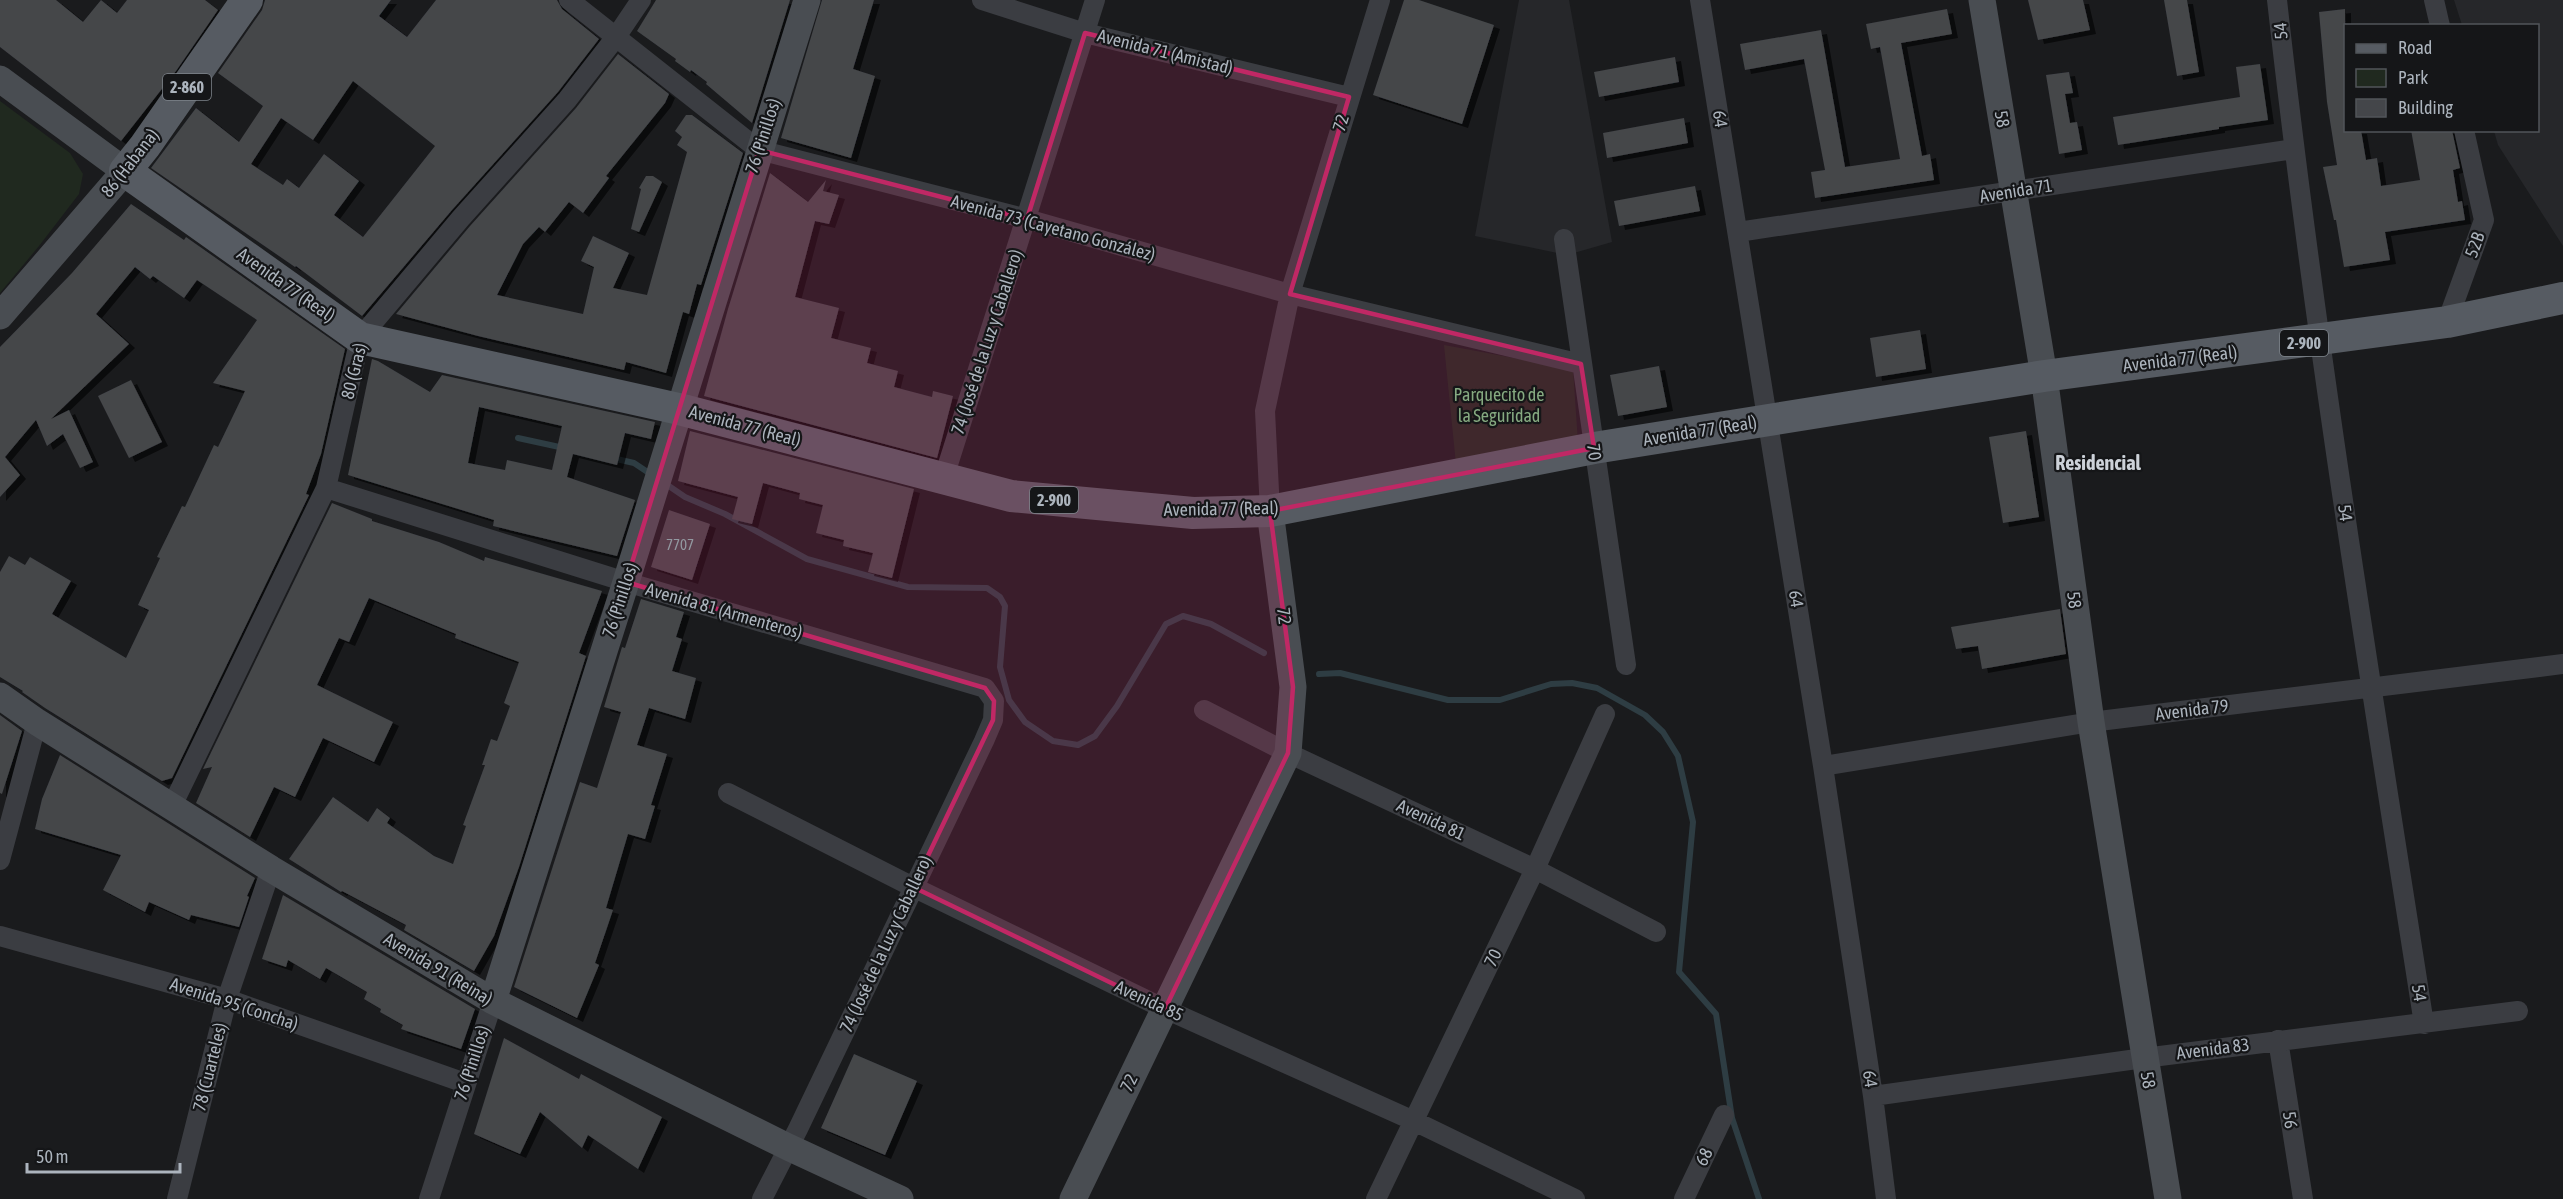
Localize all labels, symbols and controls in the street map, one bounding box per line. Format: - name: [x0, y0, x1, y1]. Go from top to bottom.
- street label: 54: [2269, 22, 2292, 41]
- legend: [2344, 24, 2539, 132]
- street label: Avenida 71 (Amistad): [1095, 25, 1235, 78]
- text: Road: [2398, 37, 2432, 58]
- text: Park: [2398, 67, 2428, 88]
- road number: 2-860: [163, 74, 211, 100]
- street label: 76 (Pinillos): [741, 96, 785, 176]
- text: Building: [2398, 97, 2453, 118]
- street label: 64: [1709, 109, 1732, 129]
- street label: 58: [1991, 109, 2014, 129]
- street label: 72: [1328, 112, 1353, 134]
- street label: 86 (Habana): [96, 124, 163, 201]
- street label: Avenida 71: [1978, 174, 2054, 207]
- street label: Avenida 73 (Cayetano González): [949, 190, 1157, 265]
- street label: 52B: [2460, 229, 2489, 260]
- street label: Avenida 77 (Real): [233, 243, 339, 326]
- street label: 74 (José de la Luz y Caballero): [947, 247, 1026, 437]
- road number: 2-900: [2280, 330, 2328, 356]
- street label: 80 (Gras): [336, 341, 371, 401]
- street label: Avenida 77 (Real): [2122, 341, 2238, 376]
- park label: Parquecito de la Seguridad: [1454, 384, 1544, 426]
- street label: Avenida 77 (Real): [687, 401, 803, 451]
- street label: Avenida 77 (Real): [1642, 411, 1758, 450]
- street label: 70: [1583, 442, 1606, 462]
- district label: Residencial: [2055, 451, 2141, 474]
- road number: 2-900: [1030, 487, 1078, 513]
- street label: Avenida 77 (Real): [1163, 497, 1279, 520]
- street label: 54: [2334, 503, 2357, 523]
- house number: 7707: [666, 536, 694, 553]
- street label: 76 (Pinillos): [598, 560, 642, 640]
- street label: Avenida 81 (Armenteros): [643, 578, 805, 643]
- street label: 64: [1785, 589, 1808, 609]
- street label: 58: [2063, 590, 2086, 610]
- street label: 72: [1273, 606, 1296, 626]
- street label: Avenida 79: [2154, 695, 2230, 724]
- street label: Avenida 81: [1394, 795, 1469, 845]
- street label: 74 (José de la Luz y Caballero): [835, 852, 936, 1036]
- street label: Avenida 91 (Reina): [380, 928, 496, 1009]
- street label: 70: [1479, 946, 1506, 970]
- street label: Avenida 95 (Concha): [167, 973, 301, 1034]
- street label: Avenida 85: [1112, 976, 1187, 1026]
- street label: 54: [2408, 983, 2431, 1003]
- street label: 78 (Cuarteles): [188, 1020, 231, 1113]
- street label: 76 (Pinillos): [450, 1023, 494, 1103]
- street label: Avenida 83: [2175, 1034, 2251, 1063]
- street label: 64: [1859, 1069, 1882, 1089]
- street label: 58: [2137, 1070, 2160, 1090]
- street label: 72: [1115, 1071, 1142, 1095]
- street label: 56: [2279, 1110, 2302, 1130]
- scale bar: [27, 1136, 180, 1174]
- street label: 68: [1690, 1145, 1717, 1169]
- text: 50 m: [36, 1146, 68, 1167]

